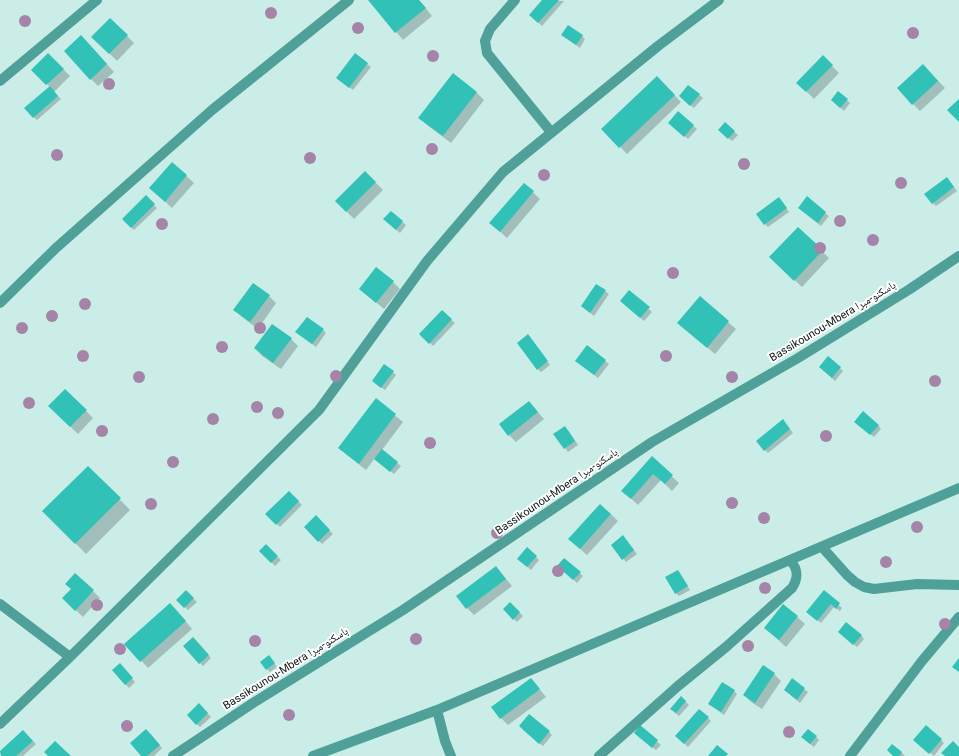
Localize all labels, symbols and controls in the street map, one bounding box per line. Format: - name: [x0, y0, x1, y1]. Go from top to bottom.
- street label: Bassikounou-Mbera باسكنو-مبرا: [768, 279, 898, 365]
- street label: Bassikounou-Mbera باسكنو-مبرا: [493, 446, 621, 538]
- street label: Bassikounou-Mbera باسكنو-مبرا: [221, 625, 351, 713]

